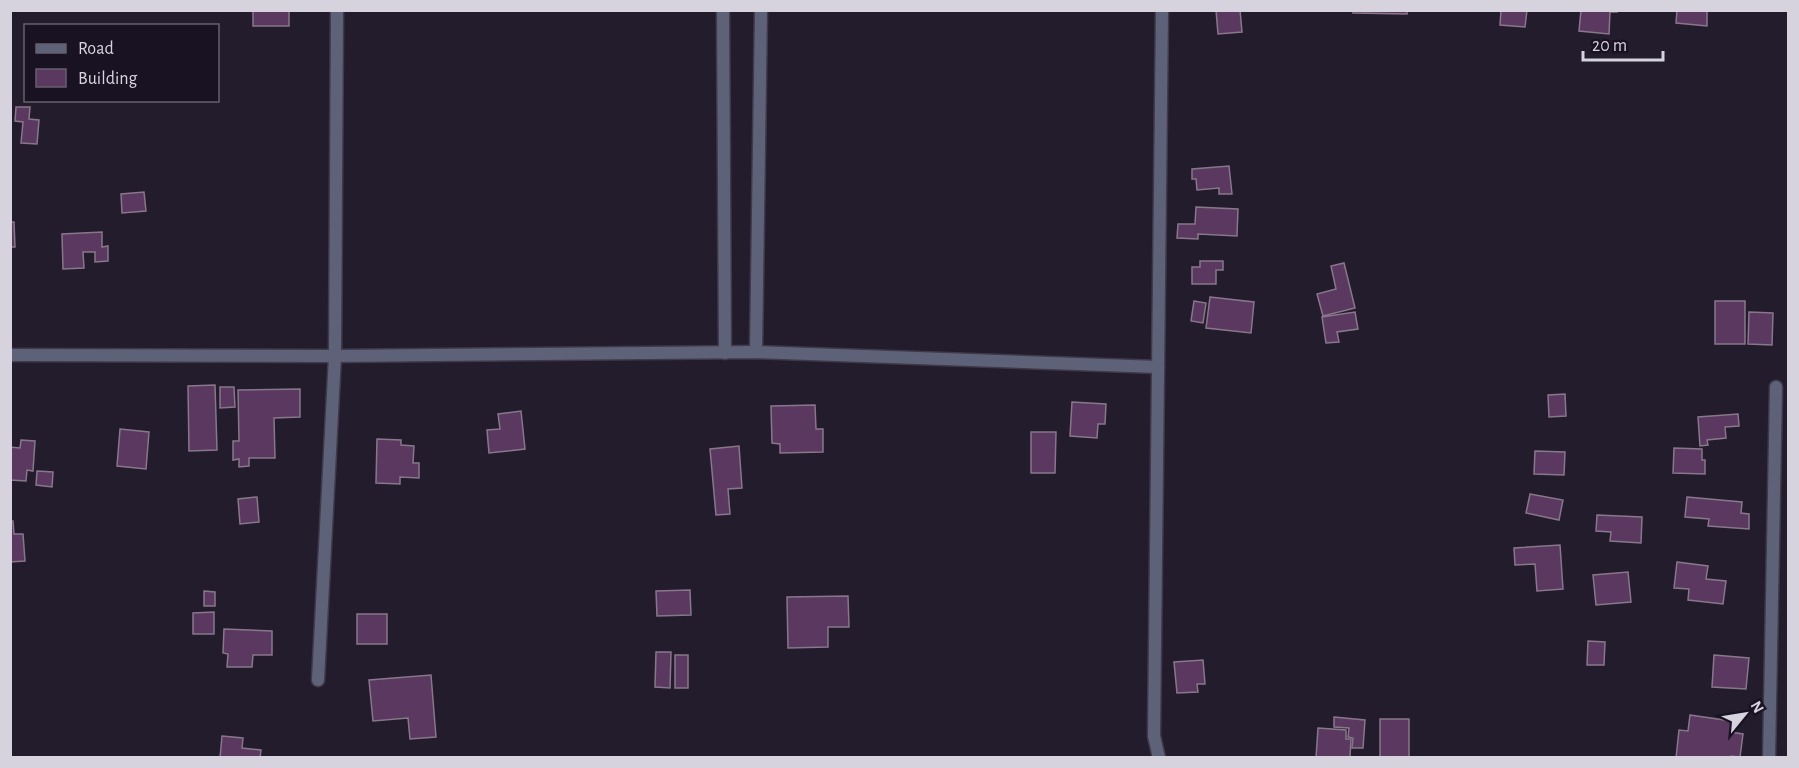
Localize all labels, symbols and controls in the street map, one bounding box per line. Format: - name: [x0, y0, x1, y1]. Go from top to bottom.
- legend: [24, 24, 219, 102]
- scale bar: [1583, 24, 1662, 62]
- text: 20 m: [1592, 37, 1627, 55]
- text: Road: [78, 40, 114, 58]
- text: Building: [78, 70, 138, 88]
- north arrow: [1715, 684, 1775, 744]
- text: N: [1747, 698, 1767, 716]

